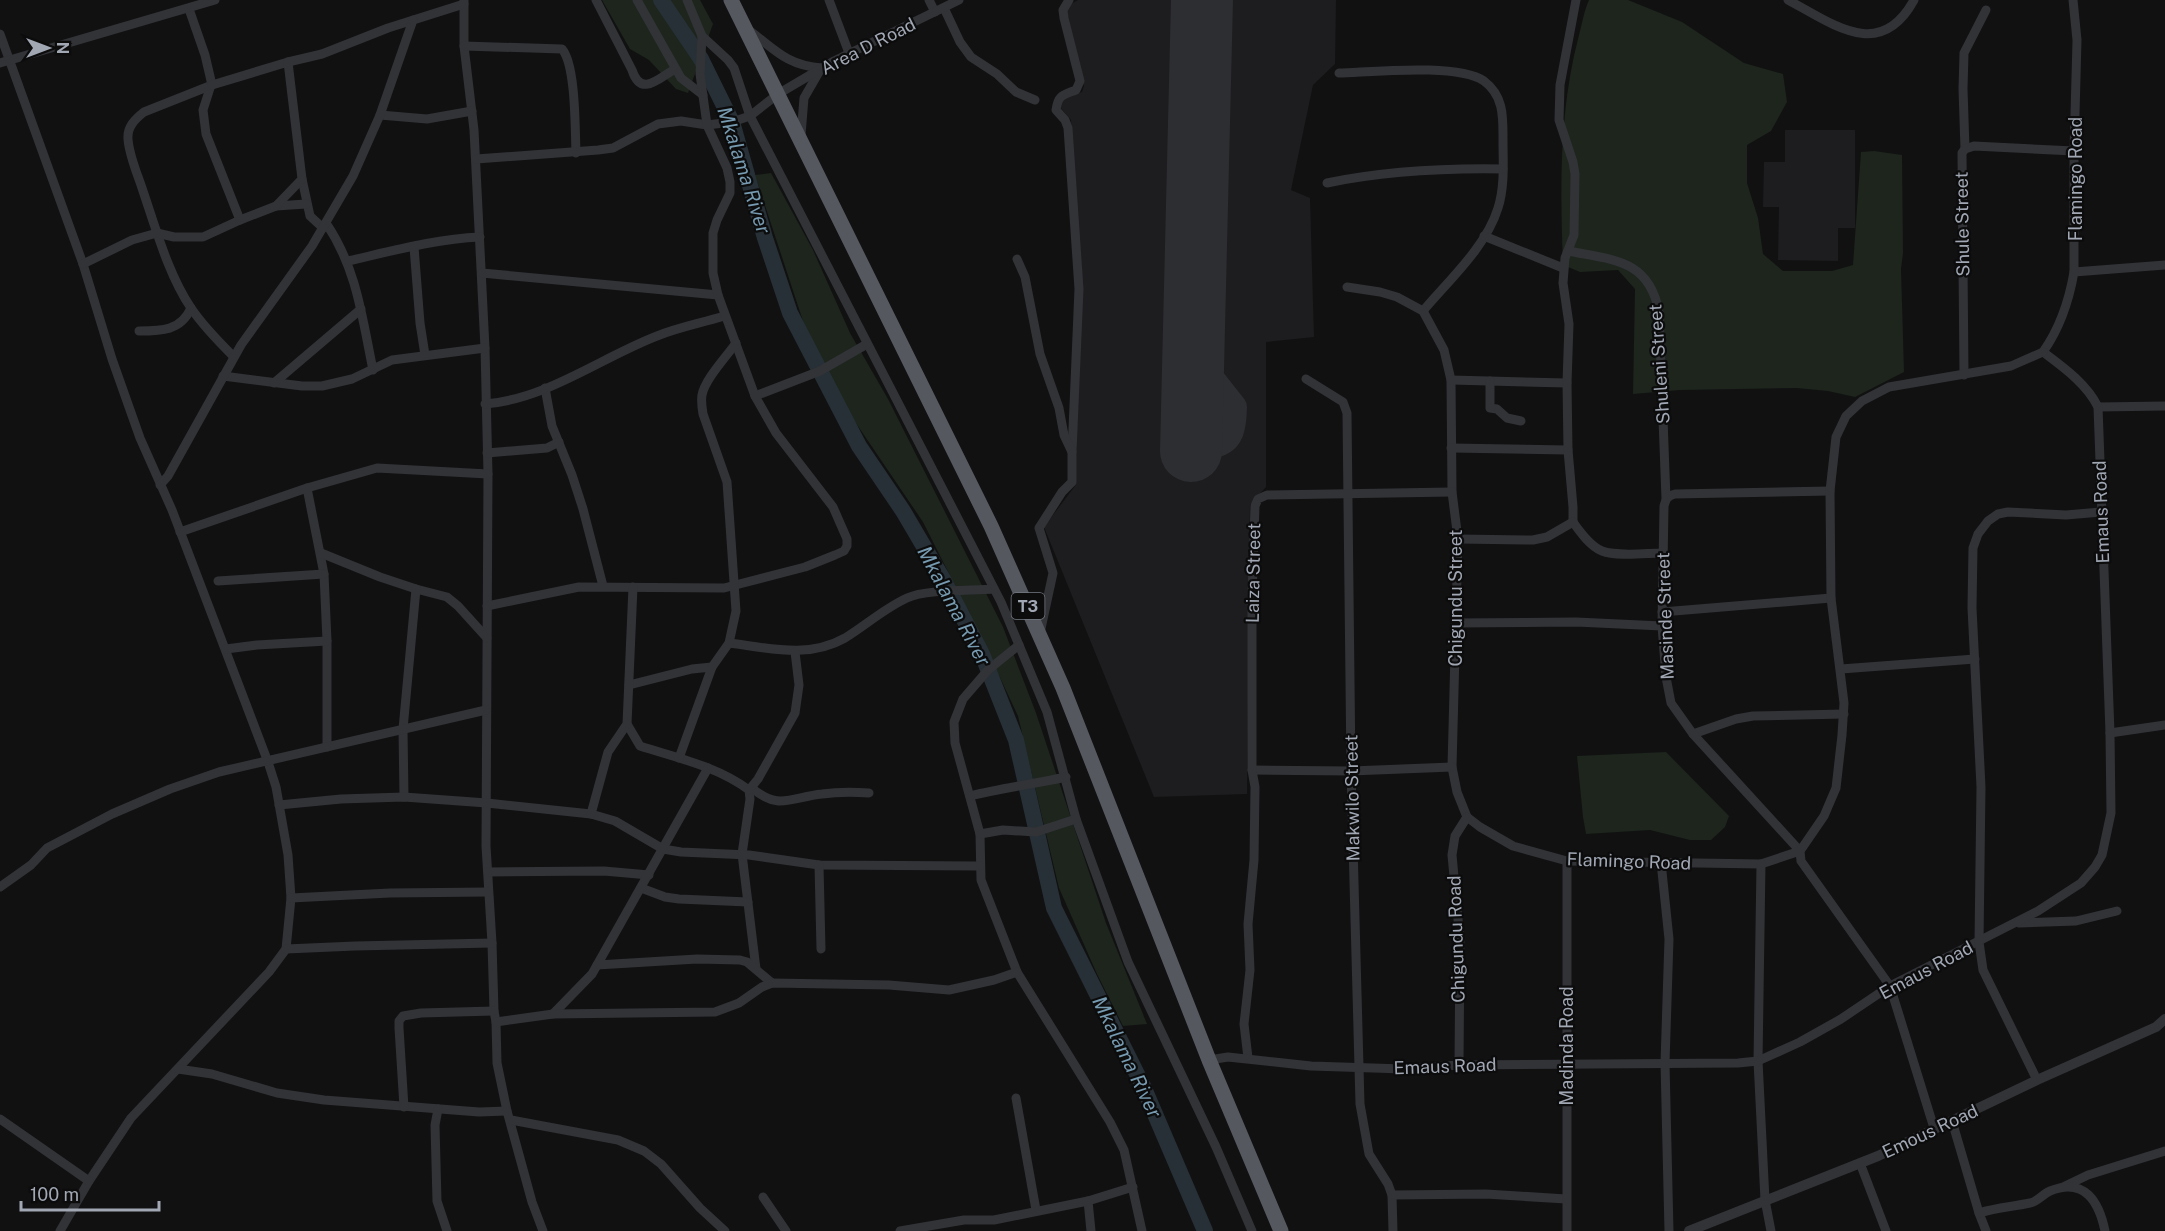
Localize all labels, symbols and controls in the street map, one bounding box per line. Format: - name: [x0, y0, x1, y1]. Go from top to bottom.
- street label: Area D Road: [817, 13, 919, 79]
- north arrow: [18, 18, 78, 78]
- text: N: [53, 42, 72, 54]
- water label: Mkalama River: [712, 103, 776, 237]
- street label: Flamingo Road: [2065, 117, 2086, 241]
- street label: Shule Street: [1951, 171, 1973, 277]
- street label: Shuleni Street: [1644, 303, 1674, 425]
- street label: Emaus Road: [2089, 460, 2113, 564]
- street label: Laiza Street: [1242, 523, 1264, 623]
- street label: Chigundu Street: [1445, 529, 1466, 667]
- water label: Mkalama River: [912, 542, 996, 671]
- street label: Masinde Street: [1652, 552, 1678, 680]
- road number: T3: [1012, 593, 1044, 619]
- street label: Makwilo Street: [1340, 734, 1364, 862]
- street label: Flamingo Road: [1566, 848, 1692, 874]
- street label: Chigundu Road: [1443, 875, 1469, 1003]
- street label: Emaus Road: [1876, 937, 1976, 1003]
- street label: Madinda Road: [1556, 986, 1577, 1106]
- water label: Mkalama River: [1087, 992, 1167, 1122]
- street label: Emaus Road: [1393, 1054, 1497, 1078]
- street label: Emous Road: [1879, 1100, 1981, 1162]
- scale bar: [21, 1174, 159, 1212]
- text: 100 m: [30, 1184, 79, 1205]

